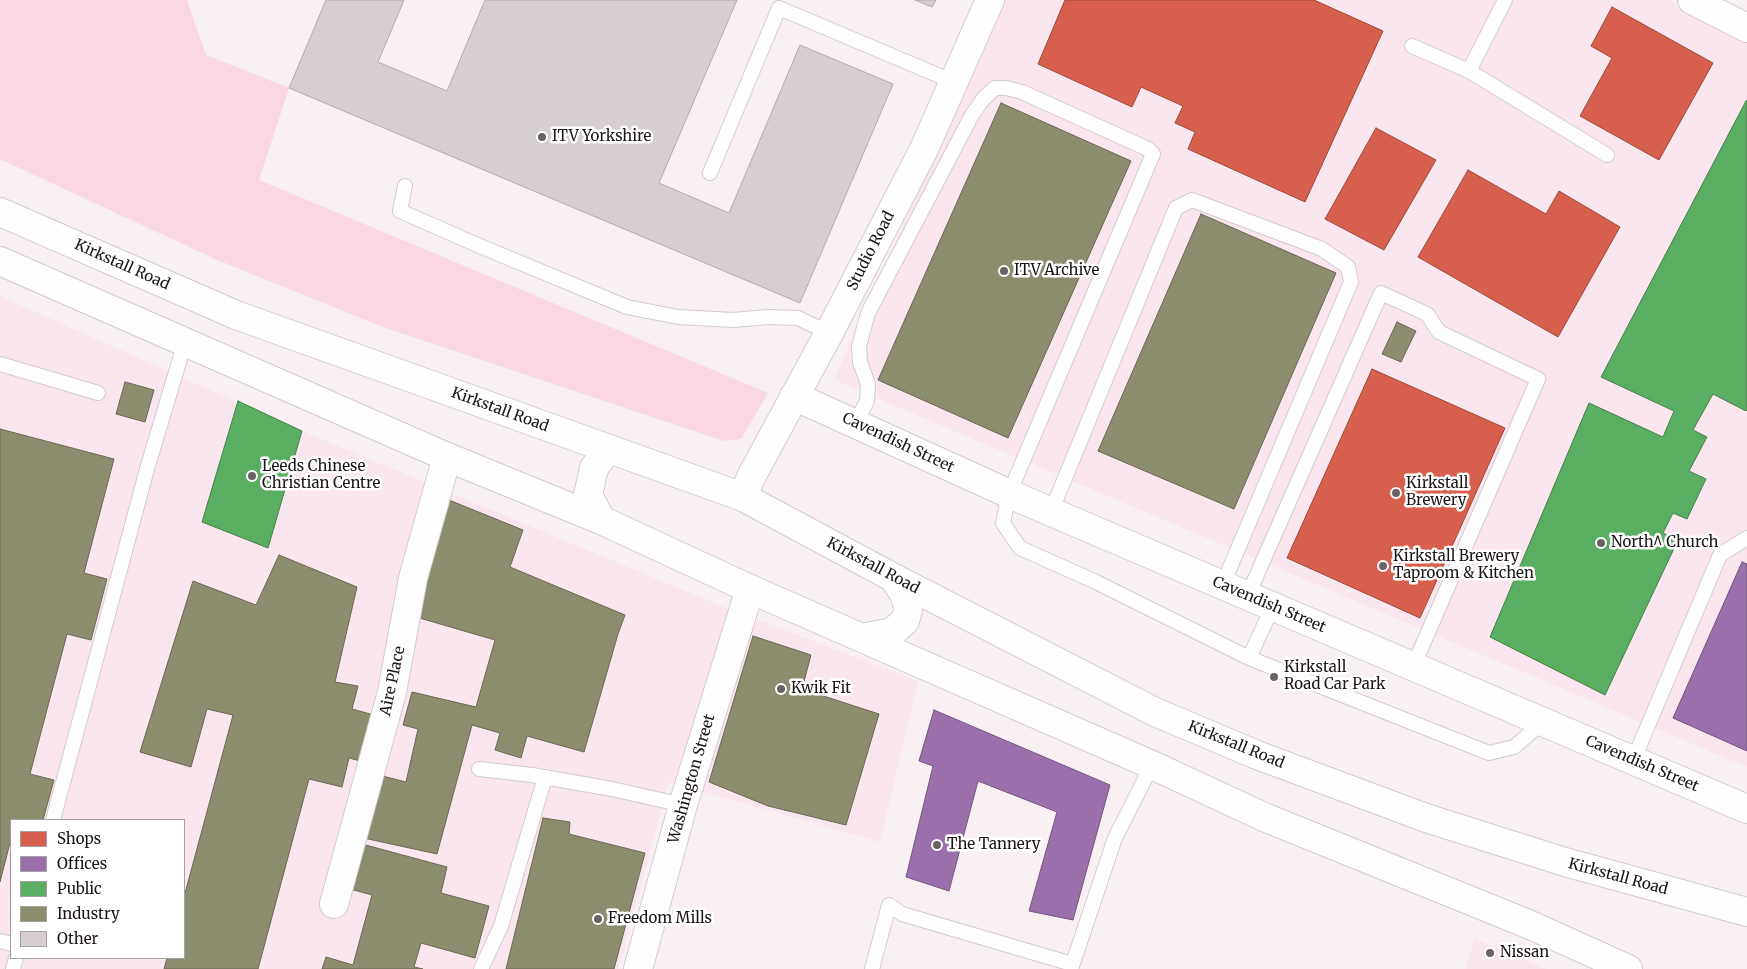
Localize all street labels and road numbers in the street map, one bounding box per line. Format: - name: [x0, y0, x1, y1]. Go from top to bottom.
- street label: Studio Road: [843, 208, 899, 294]
- street label: Kirkstall Road: [72, 236, 172, 294]
- street label: Kirkstall Road: [449, 384, 551, 436]
- street label: Cavendish Street: [839, 409, 957, 477]
- street label: Kirkstall Road: [824, 534, 922, 598]
- street label: Cavendish Street: [1210, 573, 1328, 637]
- street label: Aire Place: [377, 645, 409, 717]
- street label: Washington Street: [665, 712, 719, 846]
- street label: Kirkstall Road: [1185, 718, 1287, 772]
- street label: Cavendish Street: [1583, 732, 1701, 796]
- street label: Kirkstall Road: [1566, 855, 1670, 899]

